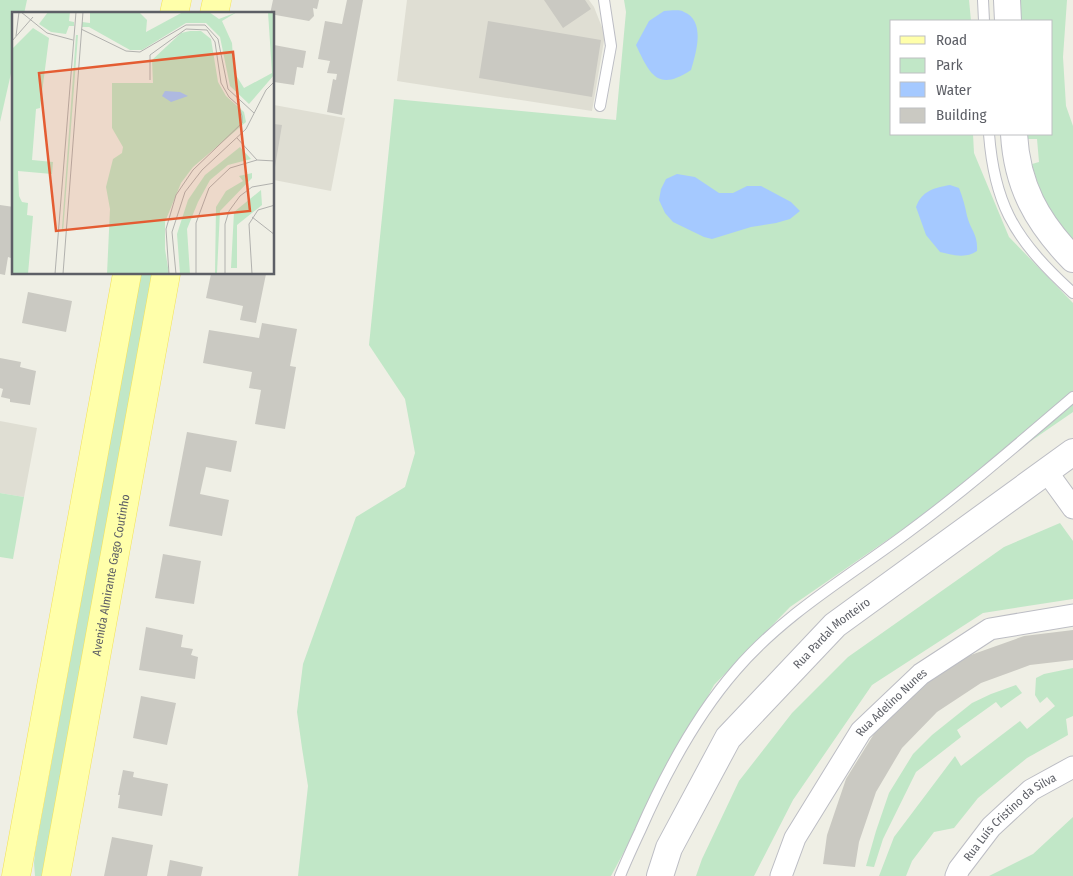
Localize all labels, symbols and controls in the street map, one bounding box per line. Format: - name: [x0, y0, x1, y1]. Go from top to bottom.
- inset map: [12, 12, 275, 275]
- legend: [890, 20, 1053, 135]
- text: Road: [936, 31, 967, 49]
- text: Park: [936, 56, 963, 74]
- text: Water: [936, 81, 972, 99]
- text: Building: [936, 106, 987, 124]
- street label: Avenida Almirante Gago Coutinho: [89, 493, 133, 657]
- street label: Rua Pardal Monteiro: [790, 595, 873, 672]
- street label: Rua Adelino Nunes: [853, 665, 929, 739]
- street label: Rua Luís Cristino da Silva: [961, 771, 1059, 864]

